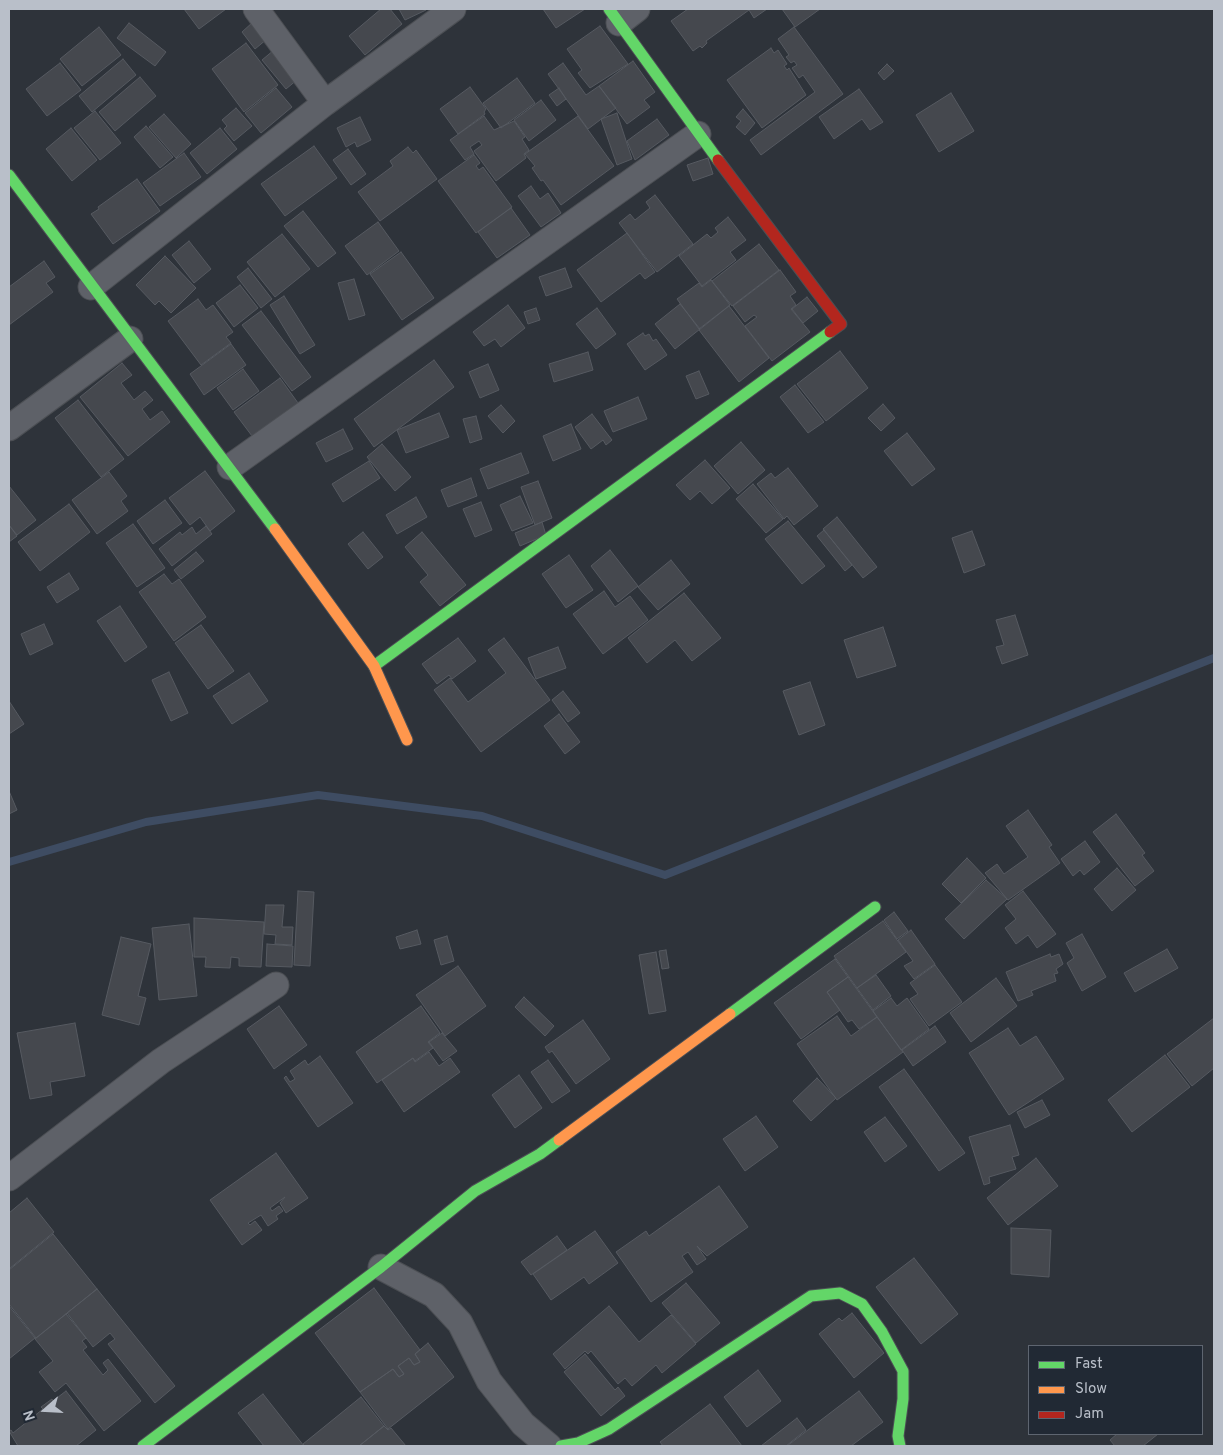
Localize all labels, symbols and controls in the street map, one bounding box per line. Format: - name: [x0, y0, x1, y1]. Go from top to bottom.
- legend: [1028, 1345, 1203, 1435]
- text: Fast: [1075, 1355, 1103, 1374]
- text: Slow: [1075, 1380, 1107, 1399]
- north arrow: [20, 1385, 70, 1435]
- text: Jam: [1075, 1405, 1104, 1424]
- text: N: [21, 1408, 40, 1423]

